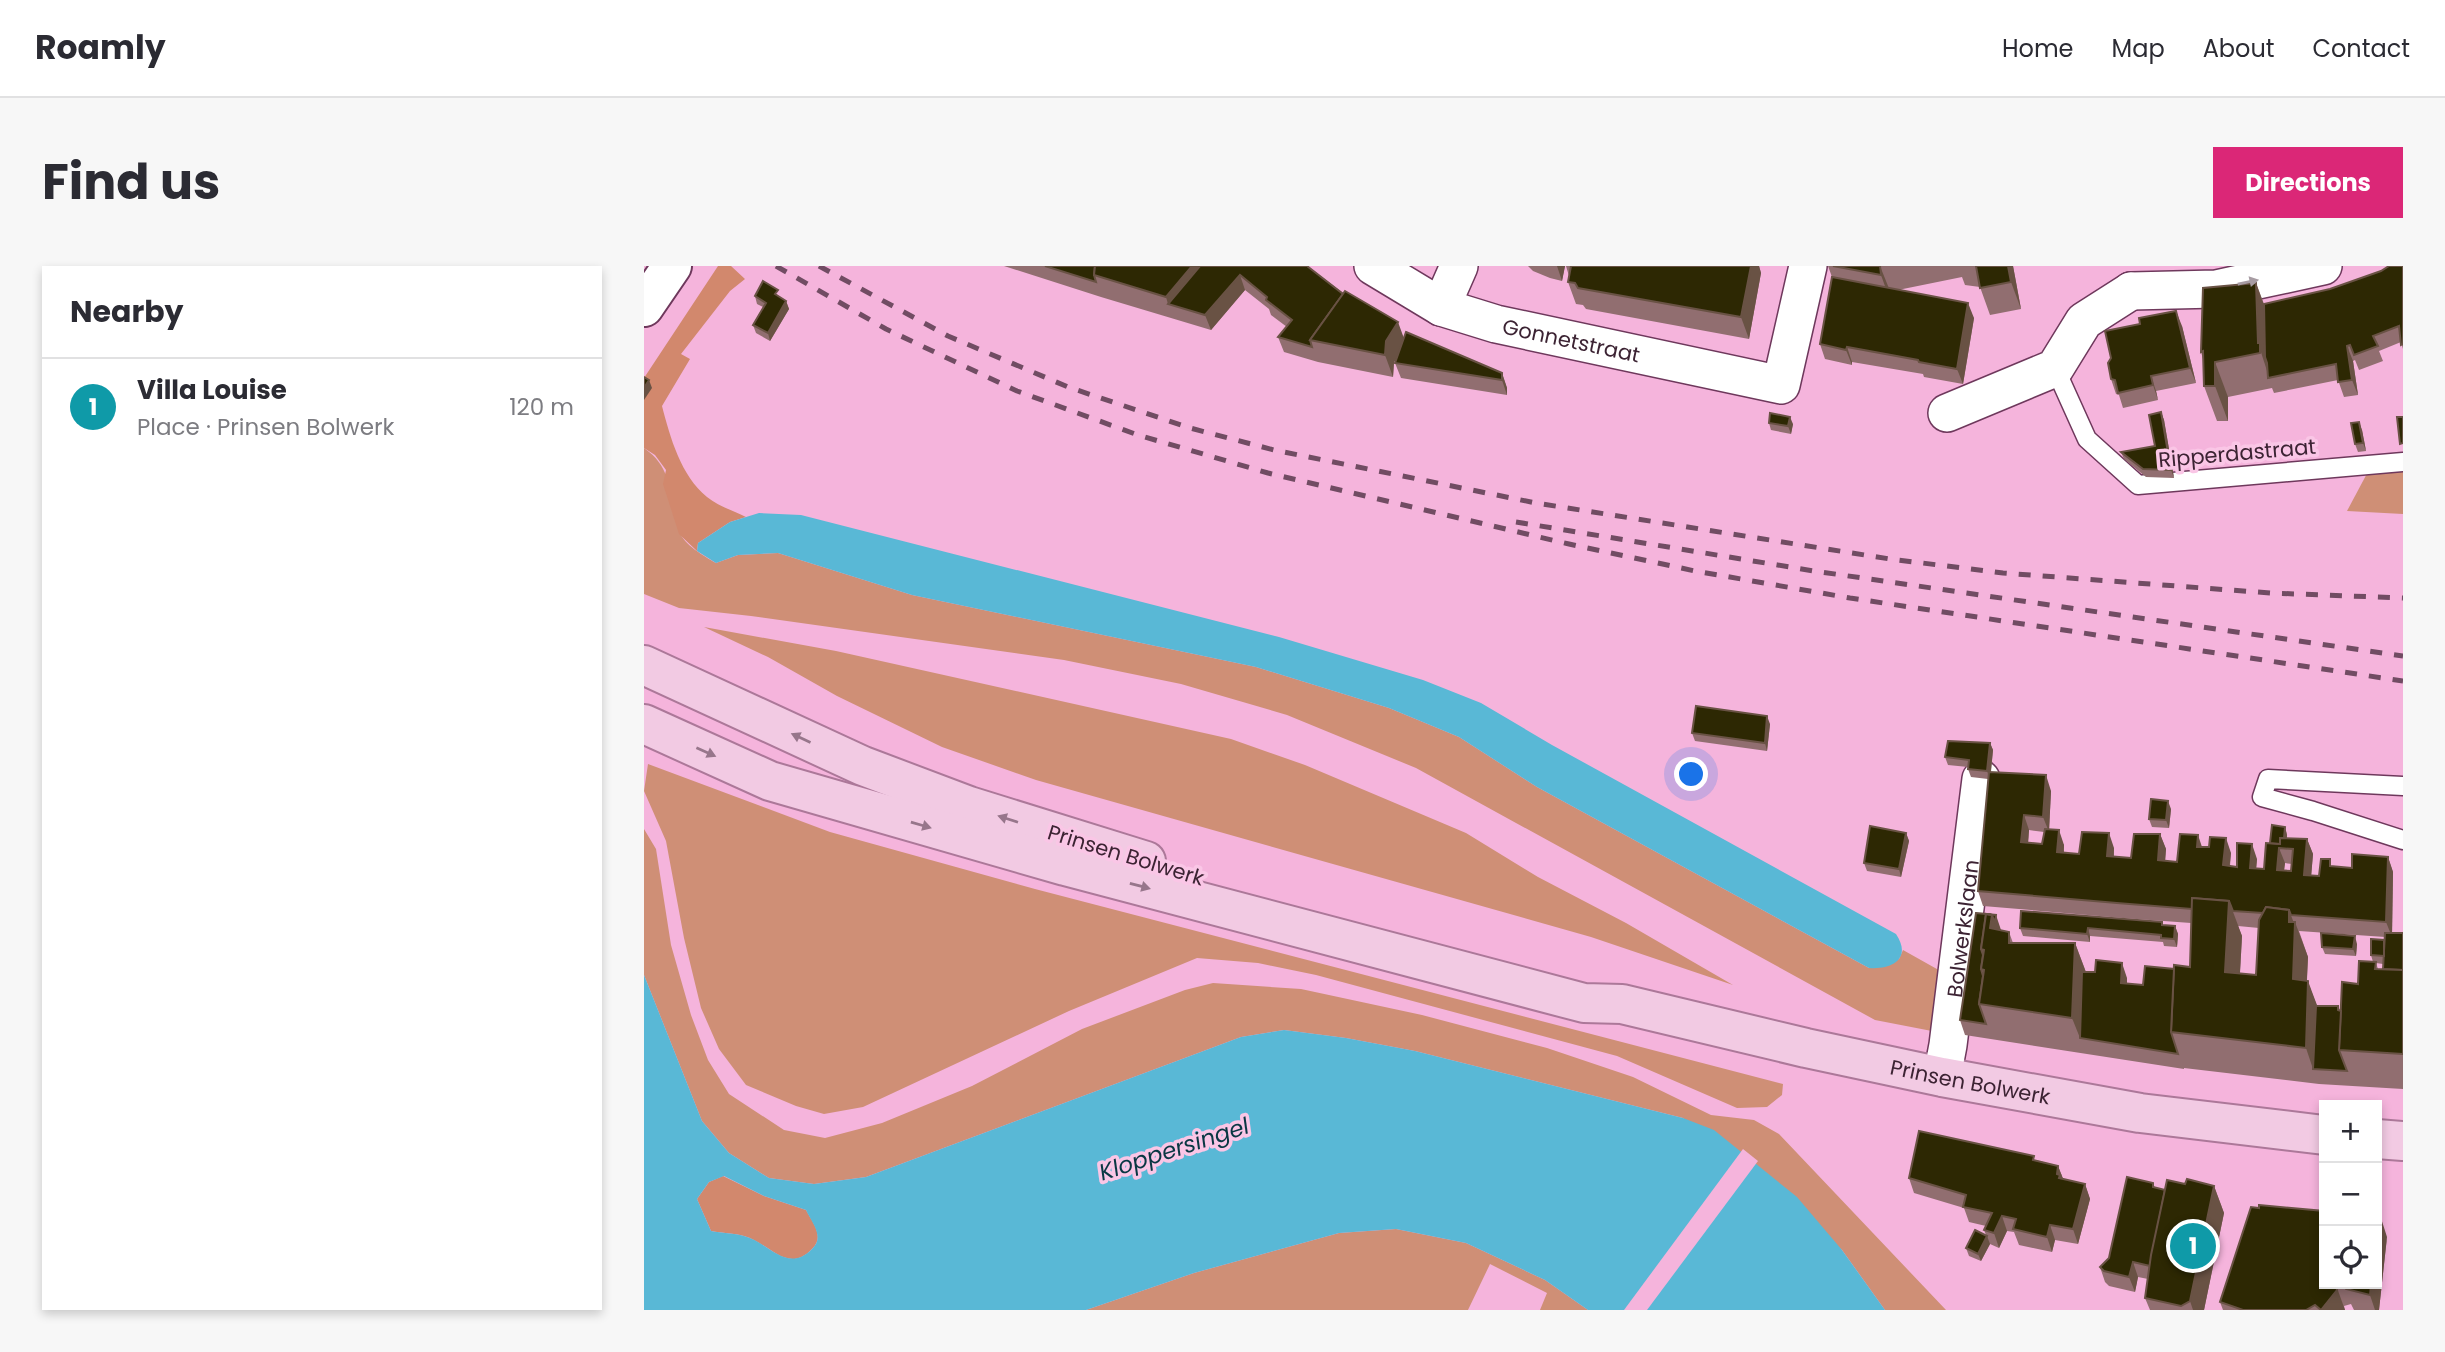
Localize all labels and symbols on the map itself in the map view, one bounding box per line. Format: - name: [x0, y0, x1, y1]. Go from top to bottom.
- one-way arrow: [2237, 277, 2259, 288]
- street label: Gonnetstraat: [1500, 311, 1643, 369]
- street label: Ripperdastraat: [2157, 432, 2317, 474]
- one-way arrow: [791, 732, 812, 743]
- one-way arrow: [696, 746, 716, 758]
- your location: [1674, 757, 1708, 791]
- one-way arrow: [998, 813, 1019, 824]
- street label: Prinsen Bolwerk: [1044, 817, 1208, 893]
- one-way arrow: [911, 820, 932, 830]
- street label: Bolwerkslaan: [1940, 858, 1985, 999]
- one-way arrow: [1130, 881, 1152, 892]
- street label: Prinsen Bolwerk: [1888, 1052, 2053, 1111]
- water label: Kloppersingel: [1095, 1110, 1253, 1188]
- pin: 1: [2170, 1220, 2216, 1272]

